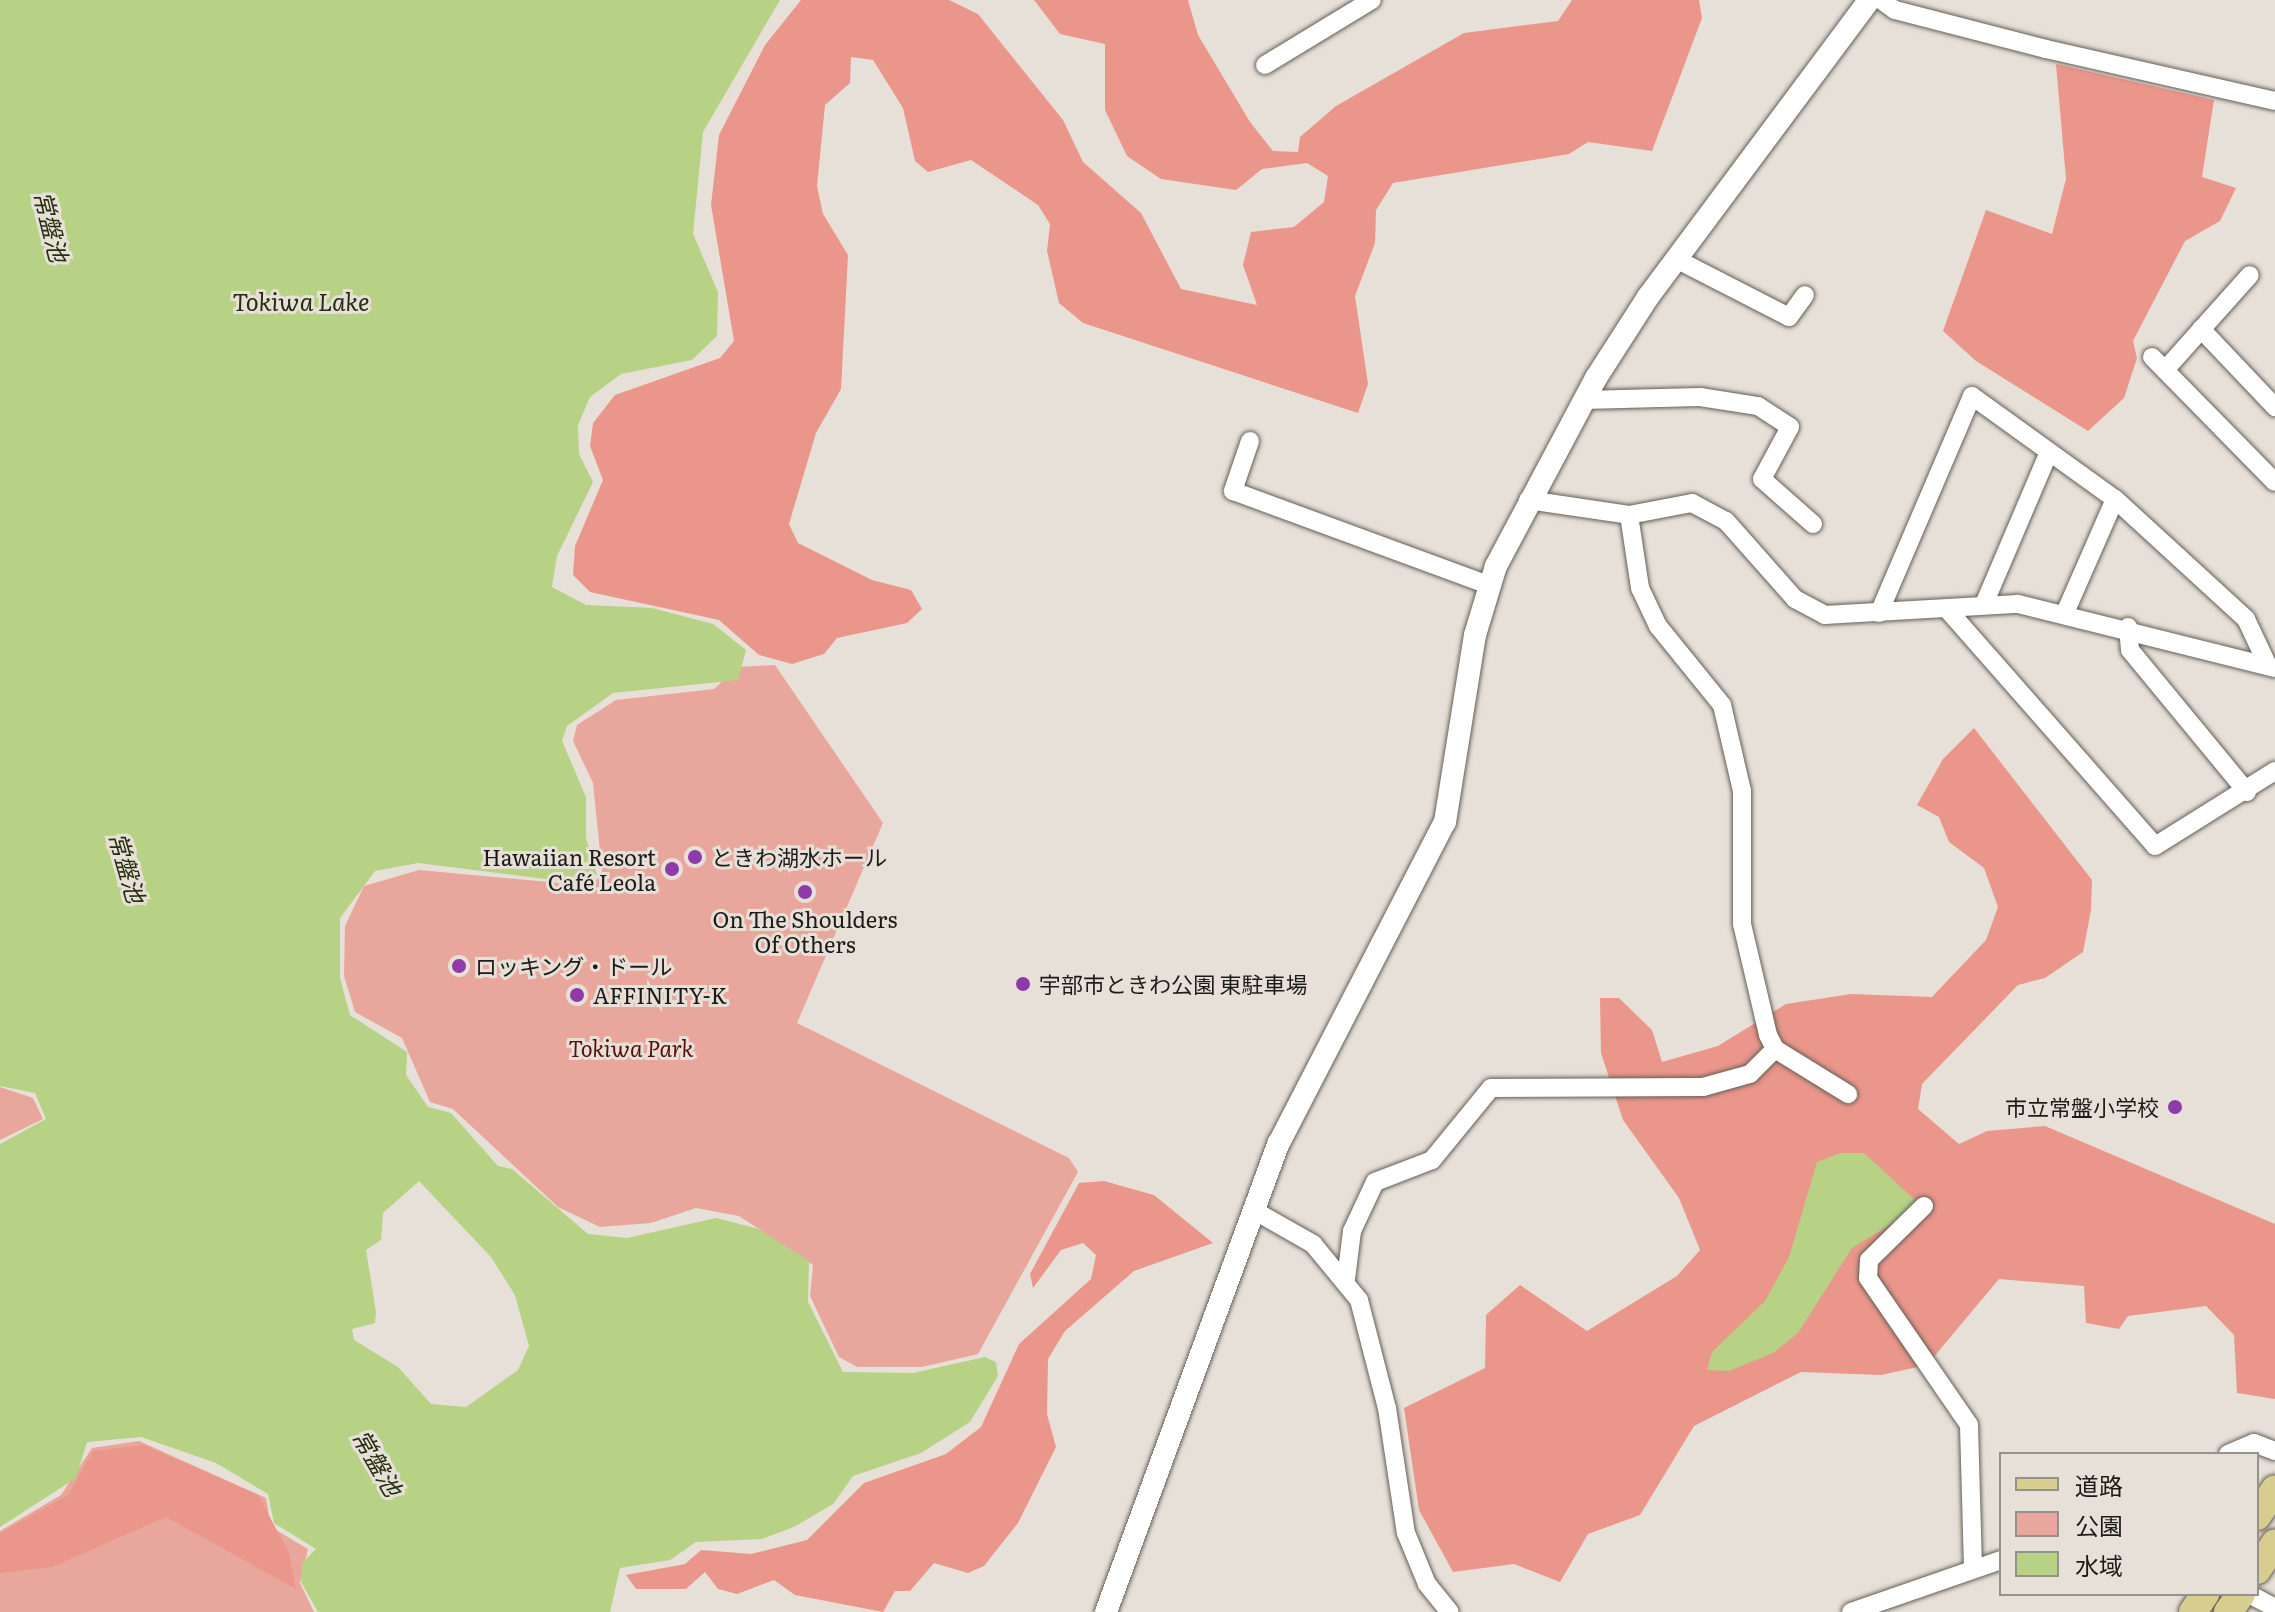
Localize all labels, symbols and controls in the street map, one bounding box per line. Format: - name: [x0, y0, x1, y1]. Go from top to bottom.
- water label: 常盤池: [29, 188, 75, 264]
- water label: Tokiwa Lake: [233, 287, 369, 315]
- water label: 常盤池: [104, 828, 152, 906]
- place label: Hawaiian Resort Café Leola: [482, 843, 656, 894]
- place label: ときわ湖水ホール: [711, 844, 887, 870]
- marker: ときわ湖水ホール: [686, 848, 704, 866]
- marker: Hawaiian Resort Café Leola: [663, 860, 681, 878]
- marker: On The Shoulders Of Others: [796, 883, 814, 901]
- place label: On The Shoulders Of Others: [713, 905, 897, 956]
- place label: ロッキング・ドール: [475, 953, 673, 979]
- marker: ロッキング・ドール: [450, 957, 468, 975]
- place label: 宇部市ときわ公園 東駐車場: [1039, 971, 1307, 997]
- marker: 宇部市ときわ公園 東駐車場: [1014, 975, 1032, 993]
- place label: AFFINITY-K: [593, 982, 727, 1008]
- marker: AFFINITY-K: [568, 986, 586, 1004]
- park label: Tokiwa Park: [569, 1035, 693, 1061]
- place label: 市立常盤小学校: [2005, 1094, 2159, 1120]
- marker: 市立常盤小学校: [2166, 1098, 2184, 1116]
- water label: 常盤池: [348, 1424, 408, 1500]
- legend: [1999, 1452, 2259, 1596]
- text: 道路: [2075, 1467, 2123, 1502]
- text: 公園: [2075, 1507, 2123, 1542]
- text: 水域: [2075, 1547, 2123, 1582]

